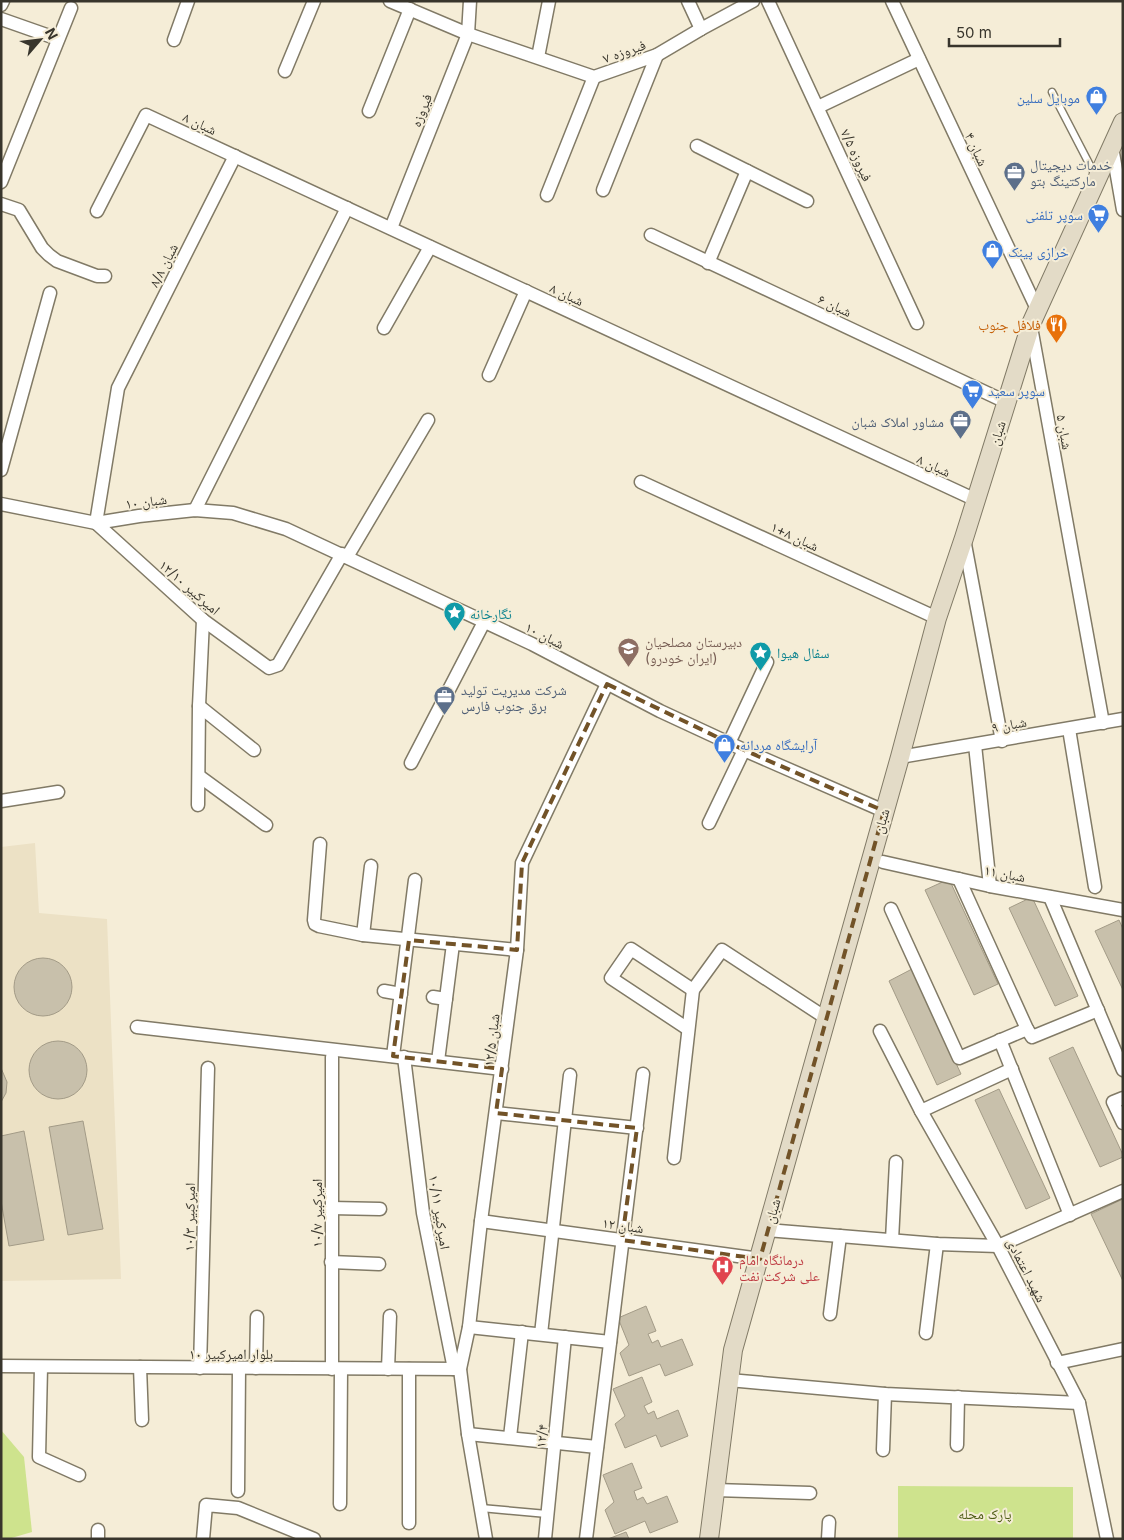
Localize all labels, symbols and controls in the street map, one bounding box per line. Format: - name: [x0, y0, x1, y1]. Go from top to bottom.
- north arrow: [15, 15, 65, 65]
- scale bar: [949, 15, 1060, 47]
- text: 50 m: [956, 23, 992, 42]
- text: N: [42, 25, 62, 42]
- street label: ۷ فیروزه: [600, 36, 648, 67]
- shop icon: موبایل سلین: [1084, 85, 1108, 116]
- place label: موبایل سلین: [1017, 89, 1080, 107]
- street label: فیروزه: [407, 91, 436, 129]
- street label: ۸ شبان: [180, 108, 220, 139]
- street label: ۷/۵ فیروزه: [837, 126, 877, 184]
- street label: ۴ شبان: [961, 129, 992, 169]
- place label: خدمات دیجیتال مارکتینگ بتو: [1030, 156, 1112, 190]
- office icon: خدمات دیجیتال مارکتینگ بتو: [1002, 160, 1026, 191]
- supermarket icon: سوپر تلفنی: [1087, 202, 1111, 233]
- place label: سوپر تلفنی: [1025, 206, 1083, 224]
- shop icon: خرازی پینک: [980, 239, 1004, 270]
- street label: ۸/۸ شبان: [145, 240, 182, 290]
- place label: خرازی پینک: [1008, 243, 1069, 261]
- street label: ۸ شبان: [547, 279, 587, 310]
- street label: ۶ شبان: [815, 290, 855, 321]
- restaurant icon: فلافل جنوب: [1045, 312, 1069, 343]
- place label: فلافل جنوب: [978, 316, 1041, 334]
- supermarket icon: سوپر سعید: [960, 378, 984, 409]
- place label: سوپر سعید: [988, 382, 1045, 400]
- office icon: مشاور املاک شبان: [948, 409, 972, 440]
- place label: مشاور املاک شبان: [852, 413, 944, 431]
- street label: ۵ شبان: [1053, 413, 1076, 451]
- street label: شبان: [985, 419, 1010, 448]
- street label: ۸ شبان: [914, 450, 954, 481]
- street label: ۱۰ شبان: [124, 490, 168, 513]
- street label: ۱+۸ شبان: [768, 518, 822, 555]
- street label: ۱۲/۱۰ امیرکبیر: [155, 556, 224, 619]
- place icon: نگارخانه: [442, 601, 466, 632]
- place label: نگارخانه: [470, 605, 512, 623]
- street label: ۱۰ شبان: [522, 618, 567, 653]
- place label: دبیرستان مصلحیان (ایران خودرو): [645, 633, 742, 667]
- school or university icon: دبیرستان مصلحیان (ایران خودرو): [617, 637, 641, 668]
- place icon: سفال هیوا: [749, 640, 773, 671]
- place label: سفال هیوا: [777, 644, 829, 662]
- place label: شرکت مدیریت تولید برق جنوب فارس: [461, 681, 567, 715]
- office icon: شرکت مدیریت تولید برق جنوب فارس: [433, 685, 457, 716]
- street label: ۹ شبان: [990, 713, 1028, 736]
- shop icon: آرایشگاه مردانه: [712, 732, 736, 763]
- place label: آرایشگاه مردانه: [740, 736, 818, 754]
- street label: شبان: [869, 807, 894, 836]
- street label: ۱۱ شبان: [983, 861, 1027, 886]
- street label: ۱۲/۵ شبان: [479, 1013, 504, 1067]
- street label: ۱۰/۱۱ امیرکبیر: [425, 1174, 454, 1251]
- street label: ۱۰/۷ امیرکبیر: [308, 1179, 326, 1247]
- street label: ۱۰/۳ امیرکبیر: [180, 1182, 199, 1252]
- street label: شبان: [760, 1197, 785, 1226]
- street label: ۱۲ شبان: [601, 1214, 645, 1237]
- street label: شهید اعتمادی: [1003, 1235, 1050, 1305]
- place label: درمانگاه امام علی شرکت نفت: [739, 1251, 820, 1285]
- hospital icon: درمانگاه امام علی شرکت نفت: [711, 1255, 735, 1286]
- street label: ۱۰ بلوار امیرکبیر: [189, 1345, 273, 1363]
- street label: ۱۲/۴: [531, 1423, 551, 1449]
- park label: پارک محله: [958, 1505, 1012, 1523]

